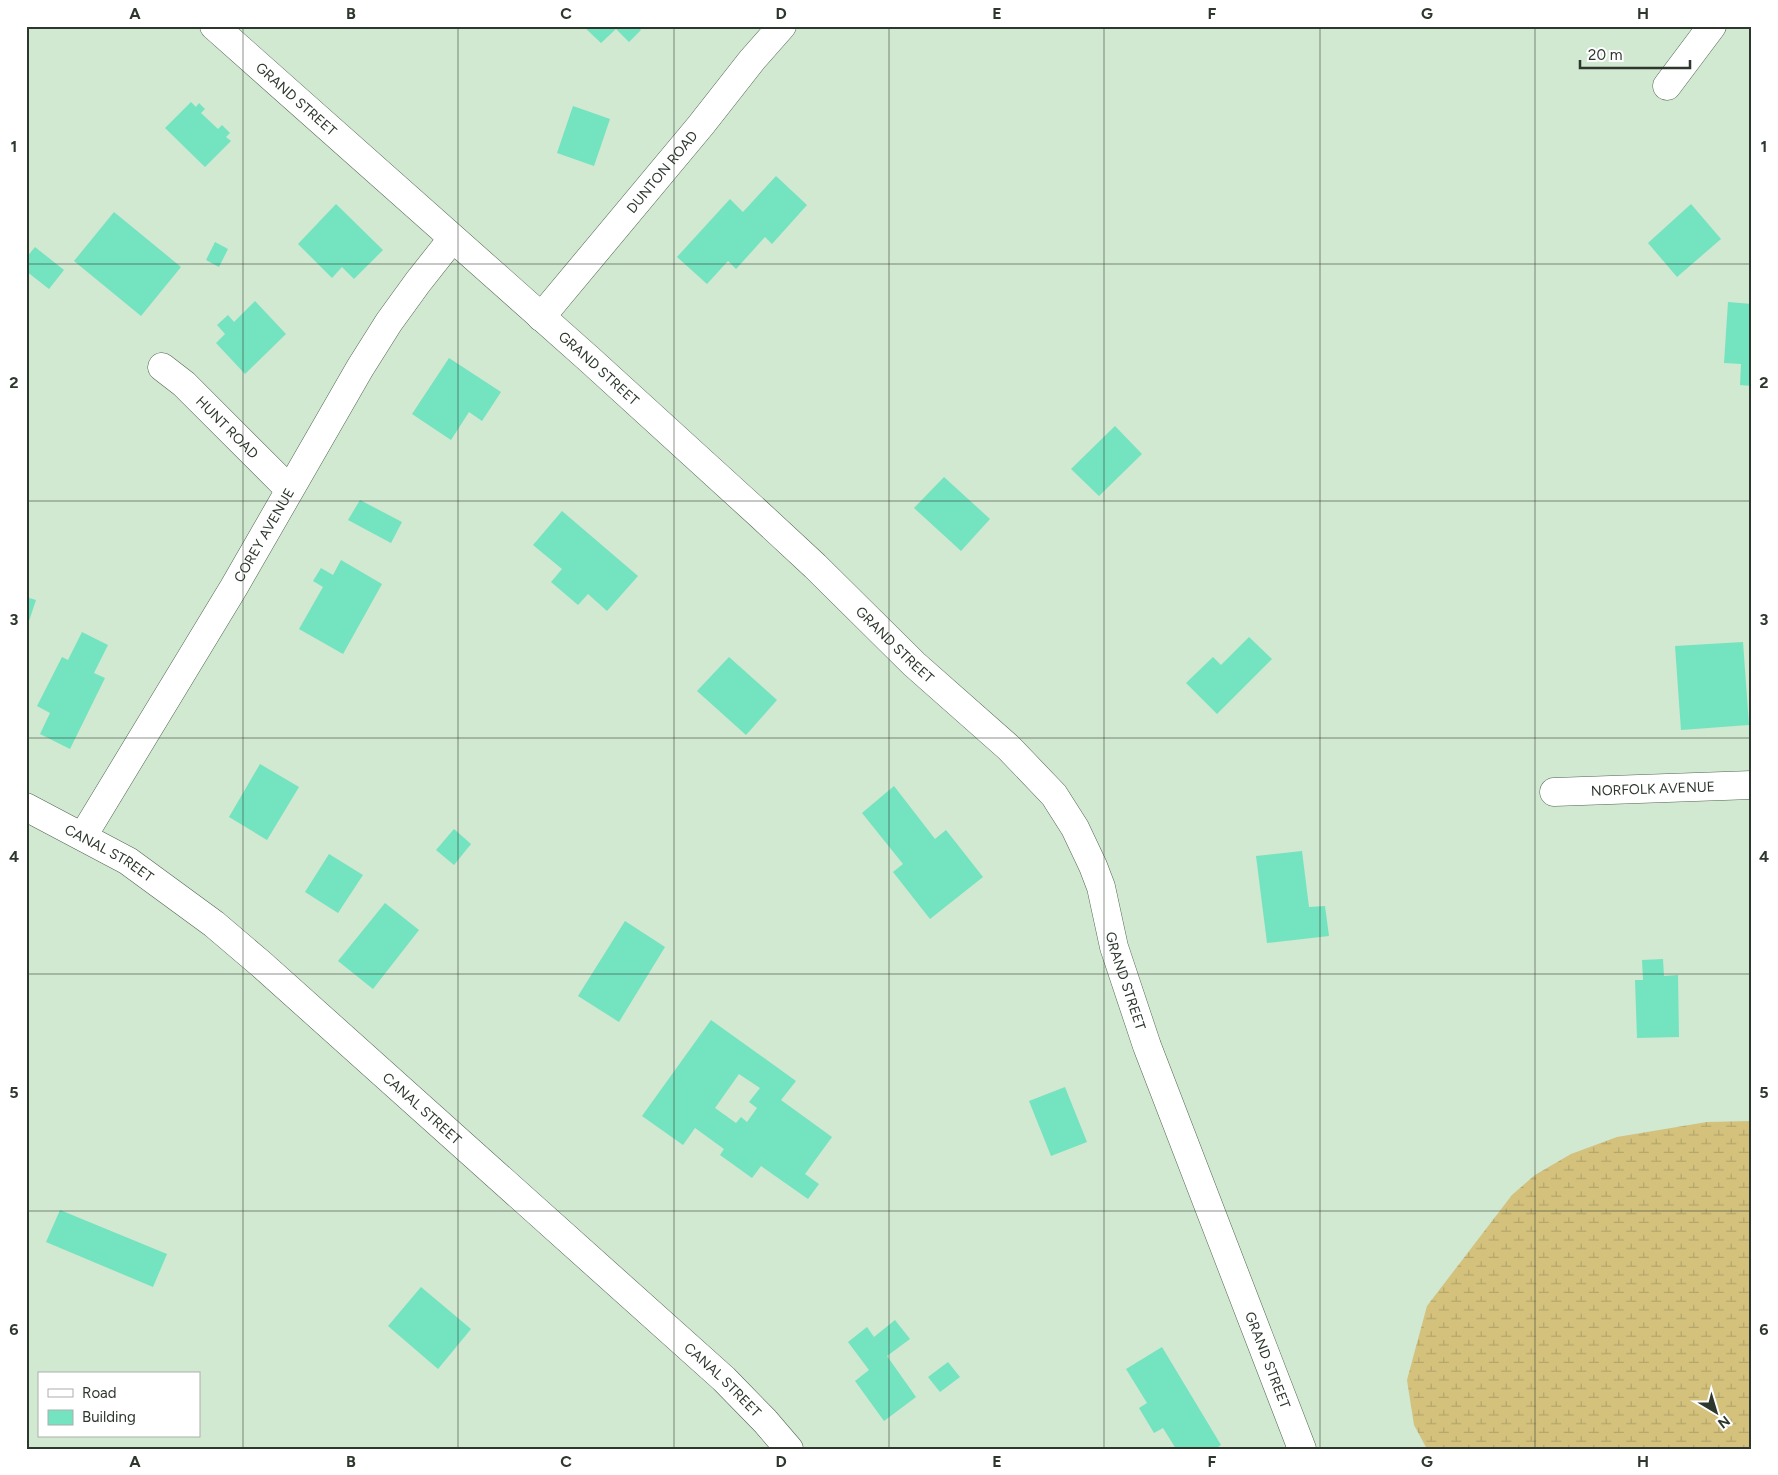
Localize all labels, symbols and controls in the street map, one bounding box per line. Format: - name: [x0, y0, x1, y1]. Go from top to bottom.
- text: A: [129, 4, 141, 23]
- text: B: [346, 4, 356, 23]
- text: C: [560, 4, 572, 23]
- text: D: [775, 4, 787, 23]
- text: E: [992, 4, 1002, 23]
- text: F: [1208, 4, 1217, 23]
- text: G: [1421, 4, 1433, 23]
- text: H: [1637, 4, 1649, 23]
- scale bar: [1580, 38, 1690, 70]
- text: 20 m: [1588, 46, 1622, 64]
- street label: GRAND STREET: [252, 59, 340, 140]
- street label: DUNTON ROAD: [623, 127, 702, 217]
- text: 1: [11, 137, 17, 156]
- text: 1: [1761, 137, 1767, 156]
- street label: GRAND STREET: [555, 328, 642, 409]
- text: 2: [9, 373, 19, 392]
- text: 2: [1759, 373, 1769, 392]
- street label: HUNT ROAD: [192, 393, 262, 462]
- street label: COREY AVENUE: [230, 485, 298, 586]
- street label: GRAND STREET: [852, 603, 937, 687]
- text: 3: [10, 610, 19, 629]
- text: 3: [1760, 610, 1769, 629]
- street label: NORFOLK AVENUE: [1591, 778, 1715, 800]
- street label: CANAL STREET: [62, 821, 157, 886]
- text: 4: [9, 847, 19, 866]
- text: 4: [1759, 847, 1769, 866]
- street label: GRAND STREET: [1102, 930, 1149, 1033]
- street label: CANAL STREET: [379, 1069, 465, 1149]
- text: 5: [9, 1083, 19, 1102]
- text: 5: [1759, 1083, 1769, 1102]
- street label: GRAND STREET: [1241, 1309, 1294, 1411]
- text: 6: [9, 1320, 19, 1339]
- text: 6: [1759, 1320, 1769, 1339]
- street label: CANAL STREET: [680, 1339, 765, 1421]
- legend: [38, 1372, 200, 1438]
- text: Road: [82, 1384, 117, 1402]
- north arrow: [1690, 1388, 1740, 1438]
- text: Building: [82, 1408, 136, 1426]
- text: N: [1714, 1412, 1733, 1432]
- text: A: [129, 1452, 141, 1471]
- text: B: [346, 1452, 356, 1471]
- text: C: [560, 1452, 572, 1471]
- text: D: [775, 1452, 787, 1471]
- text: E: [992, 1452, 1002, 1471]
- text: F: [1208, 1452, 1217, 1471]
- text: G: [1421, 1452, 1433, 1471]
- text: H: [1637, 1452, 1649, 1471]

